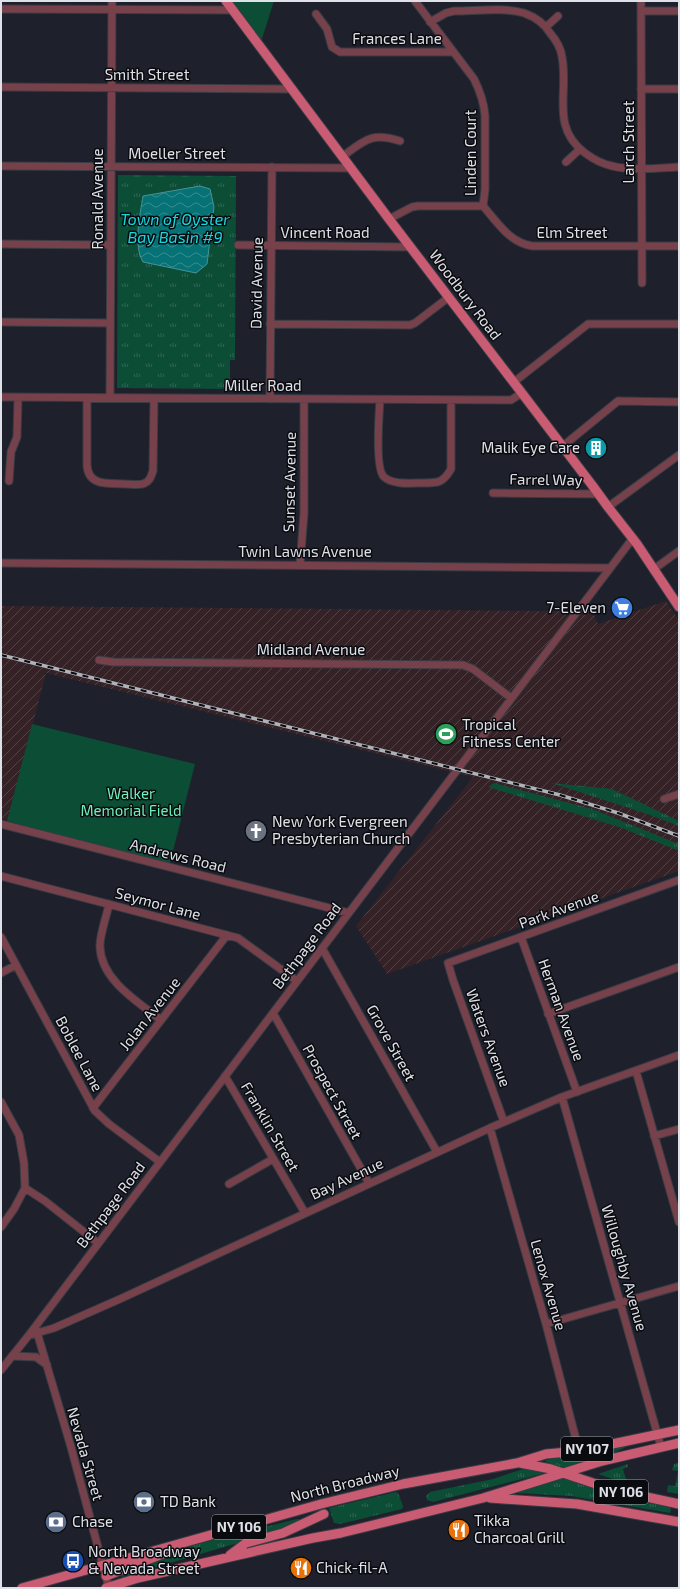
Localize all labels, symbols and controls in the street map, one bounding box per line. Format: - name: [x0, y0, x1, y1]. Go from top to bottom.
- street label: Frances Lane: [352, 29, 442, 47]
- street label: Smith Street: [105, 65, 190, 83]
- street label: Larch Street: [619, 100, 637, 183]
- street label: Linden Court: [461, 110, 479, 196]
- street label: Moeller Street: [128, 144, 226, 162]
- street label: Ronald Avenue: [88, 149, 106, 249]
- water label: Town of Oyster Bay Basin #9: [120, 209, 230, 247]
- street label: Vincent Road: [280, 223, 370, 241]
- street label: Elm Street: [536, 223, 608, 241]
- street label: David Avenue: [246, 237, 266, 329]
- street label: Woodbury Road: [426, 246, 506, 343]
- street label: Miller Road: [224, 376, 302, 394]
- street label: Sunset Avenue: [279, 432, 299, 532]
- building icon: Malik Eye Care: [583, 435, 609, 461]
- place label: Malik Eye Care: [481, 438, 580, 456]
- street label: Farrel Way: [509, 469, 583, 489]
- street label: Twin Lawns Avenue: [238, 542, 372, 560]
- supermarket icon: 7-Eleven: [609, 595, 635, 621]
- place label: 7-Eleven: [546, 598, 606, 616]
- street label: Midland Avenue: [257, 640, 365, 658]
- place label: Tropical Fitness Center: [462, 715, 560, 750]
- sports icon: Tropical Fitness Center: [433, 721, 459, 747]
- park label: Walker Memorial Field: [80, 784, 182, 819]
- place label: New York Evergreen Presbyterian Church: [272, 812, 410, 847]
- church icon: New York Evergreen Presbyterian Church: [243, 818, 269, 844]
- street label: Andrews Road: [128, 834, 228, 876]
- street label: Seymor Lane: [114, 883, 203, 923]
- street label: Park Avenue: [516, 886, 601, 932]
- street label: Bethpage Road: [268, 899, 344, 992]
- street label: Herman Avenue: [535, 956, 589, 1063]
- street label: Jolan Avenue: [115, 973, 183, 1054]
- street label: Waters Avenue: [463, 986, 515, 1089]
- street label: Grove Street: [363, 1001, 420, 1084]
- street label: Boblee Lane: [52, 1013, 107, 1094]
- street label: Prospect Street: [299, 1041, 366, 1142]
- street label: Franklin Street: [238, 1079, 304, 1175]
- street label: Bay Avenue: [307, 1153, 386, 1203]
- street label: Bethpage Road: [72, 1158, 148, 1251]
- street label: Willoughby Avenue: [598, 1203, 652, 1333]
- street label: Lenox Avenue: [527, 1237, 571, 1332]
- street label: Nevada Street: [64, 1405, 108, 1503]
- road number: NY 107: [561, 1437, 613, 1461]
- street label: North Broadway: [288, 1461, 401, 1505]
- road number: NY 106: [594, 1480, 648, 1504]
- bank icon: TD Bank: [131, 1489, 157, 1515]
- place label: TD Bank: [160, 1492, 216, 1510]
- bank icon: Chase: [43, 1509, 69, 1535]
- place label: Tikka Charcoal Grill: [474, 1511, 565, 1546]
- place label: Chase: [72, 1512, 113, 1530]
- road number: NY 106: [212, 1515, 266, 1539]
- restaurant icon: Tikka Charcoal Grill: [446, 1517, 472, 1543]
- place label: North Broadway & Nevada Street: [88, 1542, 200, 1577]
- bus stop icon: North Broadway & Nevada Street: [60, 1548, 86, 1574]
- restaurant icon: Chick-fil-A: [288, 1555, 314, 1581]
- place label: Chick-fil-A: [316, 1558, 388, 1576]

